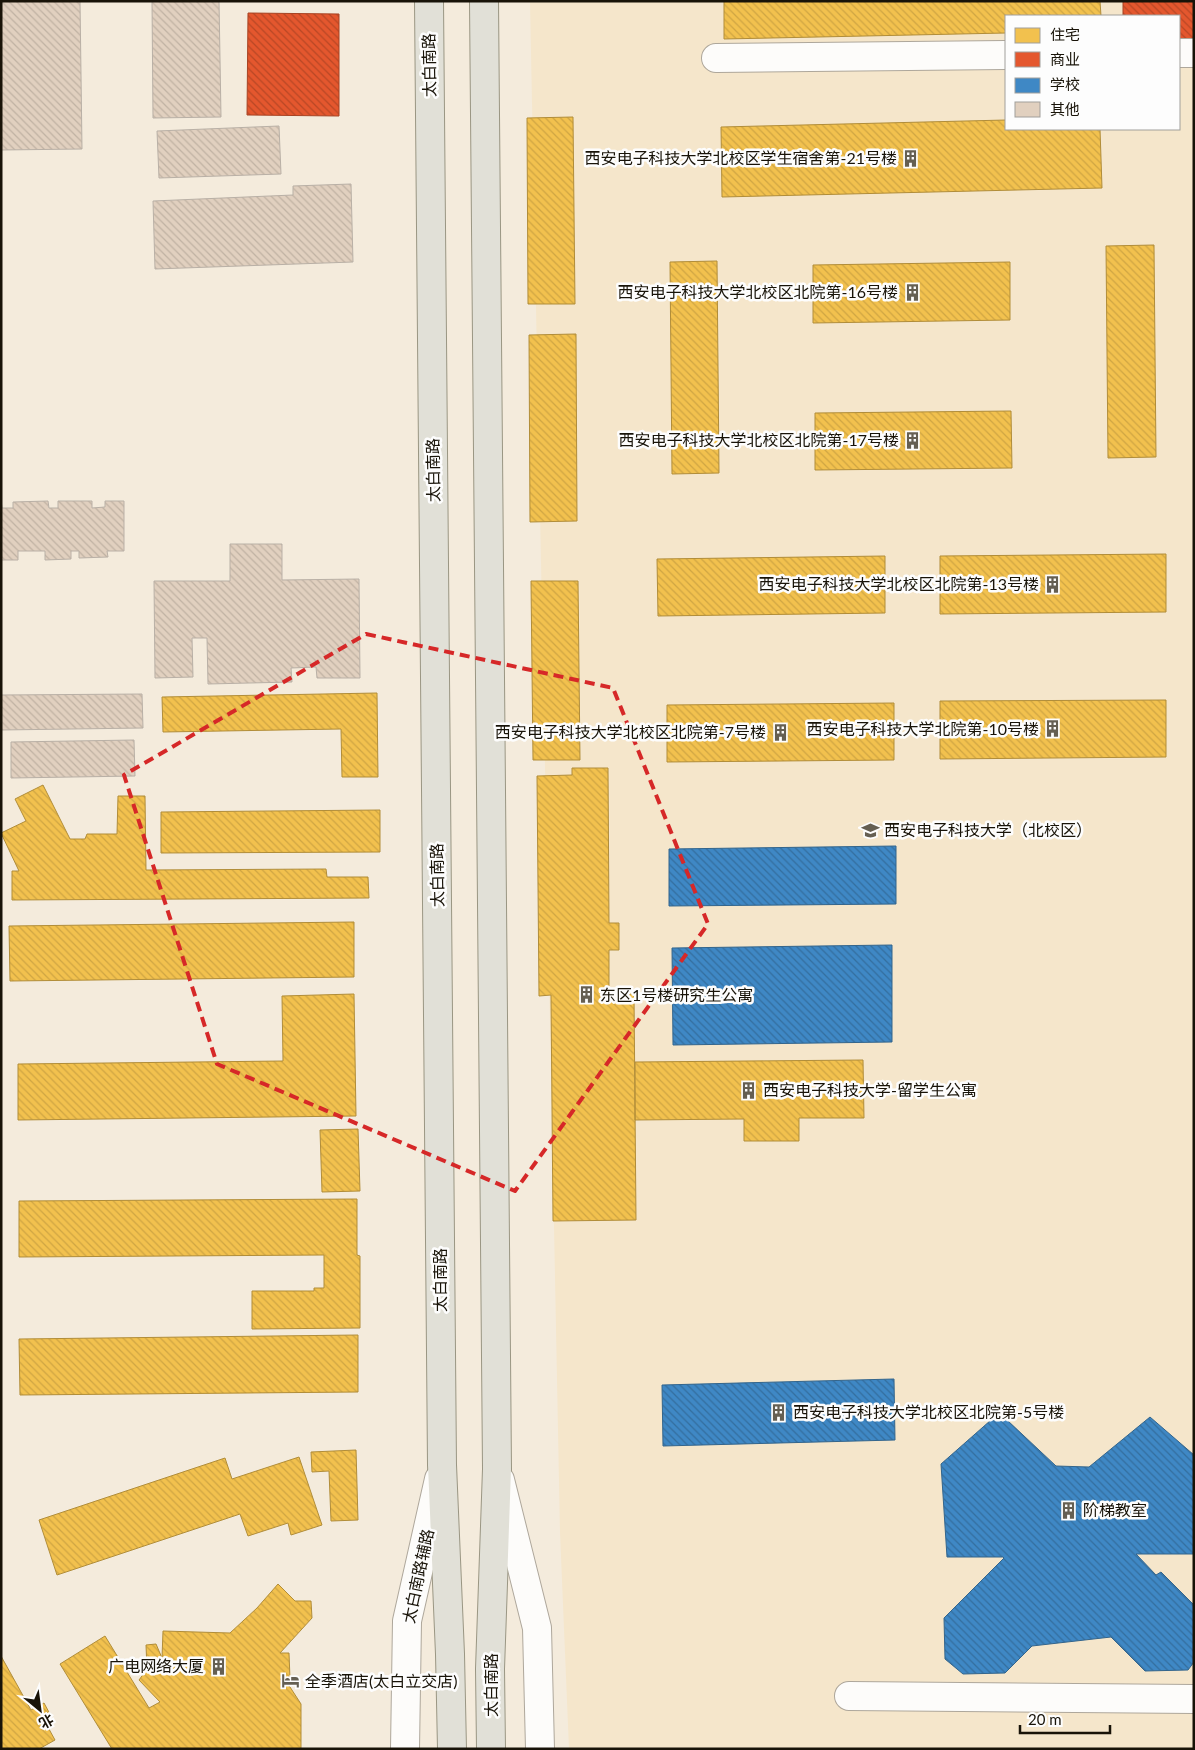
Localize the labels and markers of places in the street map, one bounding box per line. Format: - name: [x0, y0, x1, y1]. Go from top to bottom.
- place label: 西安电子科技大学北校区学生宿舍第-21号楼: [584, 148, 897, 167]
- building icon: 西安电子科技大学北校区学生宿舍第-21号楼: [901, 148, 921, 168]
- place label: 西安电子科技大学北校区北院第-16号楼: [617, 282, 898, 301]
- building icon: 西安电子科技大学北校区北院第-16号楼: [902, 282, 922, 302]
- place label: 西安电子科技大学北校区北院第-17号楼: [618, 430, 899, 449]
- building icon: 西安电子科技大学北校区北院第-17号楼: [903, 430, 923, 450]
- place label: 西安电子科技大学北校区北院第-13号楼: [758, 574, 1039, 593]
- building icon: 西安电子科技大学北校区北院第-13号楼: [1043, 574, 1063, 594]
- place label: 西安电子科技大学北院第-10号楼: [806, 719, 1039, 738]
- building icon: 西安电子科技大学北院第-10号楼: [1043, 719, 1063, 739]
- place label: 西安电子科技大学北校区北院第-7号楼: [495, 722, 766, 741]
- building icon: 西安电子科技大学北校区北院第-7号楼: [770, 722, 790, 742]
- school or university icon: 西安电子科技大学（北校区）: [860, 820, 880, 840]
- place label: 西安电子科技大学（北校区）: [884, 820, 1092, 839]
- building icon: 东区1号楼研究生公寓: [576, 985, 596, 1005]
- place label: 东区1号楼研究生公寓: [600, 985, 753, 1004]
- building icon: 西安电子科技大学-留学生公寓: [739, 1080, 759, 1100]
- place label: 西安电子科技大学-留学生公寓: [763, 1080, 977, 1099]
- building icon: 西安电子科技大学北校区北院第-5号楼: [769, 1402, 789, 1422]
- place label: 西安电子科技大学北校区北院第-5号楼: [793, 1402, 1064, 1421]
- building icon: 阶梯教室: [1059, 1500, 1079, 1520]
- place label: 阶梯教室: [1083, 1500, 1147, 1519]
- place label: 广电网络大厦: [108, 1656, 204, 1675]
- building icon: 广电网络大厦: [208, 1656, 228, 1676]
- hotel icon: 全季酒店(太白立交店): [281, 1671, 301, 1691]
- place label: 全季酒店(太白立交店): [305, 1671, 458, 1690]

